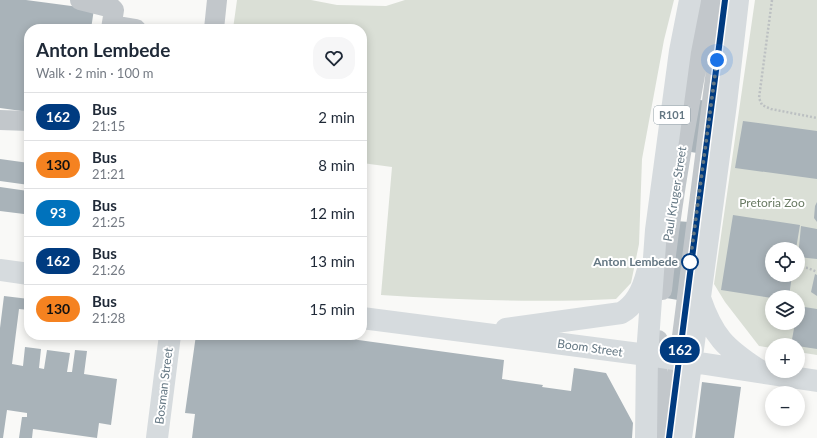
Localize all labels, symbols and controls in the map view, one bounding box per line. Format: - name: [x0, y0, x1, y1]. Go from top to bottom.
- button: heart: [313, 37, 355, 79]
- text: Anton Lembede: [36, 38, 170, 61]
- your location: [707, 50, 727, 70]
- text: Walk · 2 min · 100 m: [36, 65, 154, 81]
- text: Bus: [92, 100, 117, 118]
- road number: R101: [654, 106, 690, 124]
- text: 162: [46, 108, 70, 125]
- text: 2 min: [318, 108, 355, 126]
- text: 21:15: [92, 118, 125, 134]
- street label: Paul Kruger Street: [660, 145, 690, 242]
- text: Bus: [92, 148, 117, 166]
- text: 130: [46, 156, 70, 173]
- text: 8 min: [318, 156, 355, 174]
- text: 21:21: [92, 166, 125, 182]
- park label: Pretoria Zoo: [739, 195, 805, 210]
- text: Bus: [92, 196, 117, 214]
- text: 93: [50, 204, 66, 221]
- text: 12 min: [309, 204, 355, 222]
- text: 21:25: [92, 214, 125, 230]
- map controls: [765, 242, 805, 426]
- button: locate: [765, 242, 805, 282]
- text: Bus: [92, 244, 117, 262]
- text: 162: [46, 252, 70, 269]
- text: 13 min: [309, 252, 355, 270]
- marker: Anton Lembede: [681, 253, 699, 271]
- place label: Anton Lembede: [592, 254, 679, 269]
- text: 21:26: [92, 262, 125, 278]
- button: layers: [765, 290, 805, 330]
- text: Bus: [92, 292, 117, 310]
- text: 130: [46, 300, 70, 317]
- text: 15 min: [309, 300, 355, 318]
- text: 21:28: [92, 310, 125, 326]
- street label: Boom Street: [556, 335, 624, 360]
- line badge: 162: [657, 337, 703, 363]
- button: +: [765, 338, 805, 378]
- text: 162: [668, 341, 692, 358]
- street label: Bosman Street: [151, 346, 176, 425]
- button: −: [765, 386, 805, 426]

